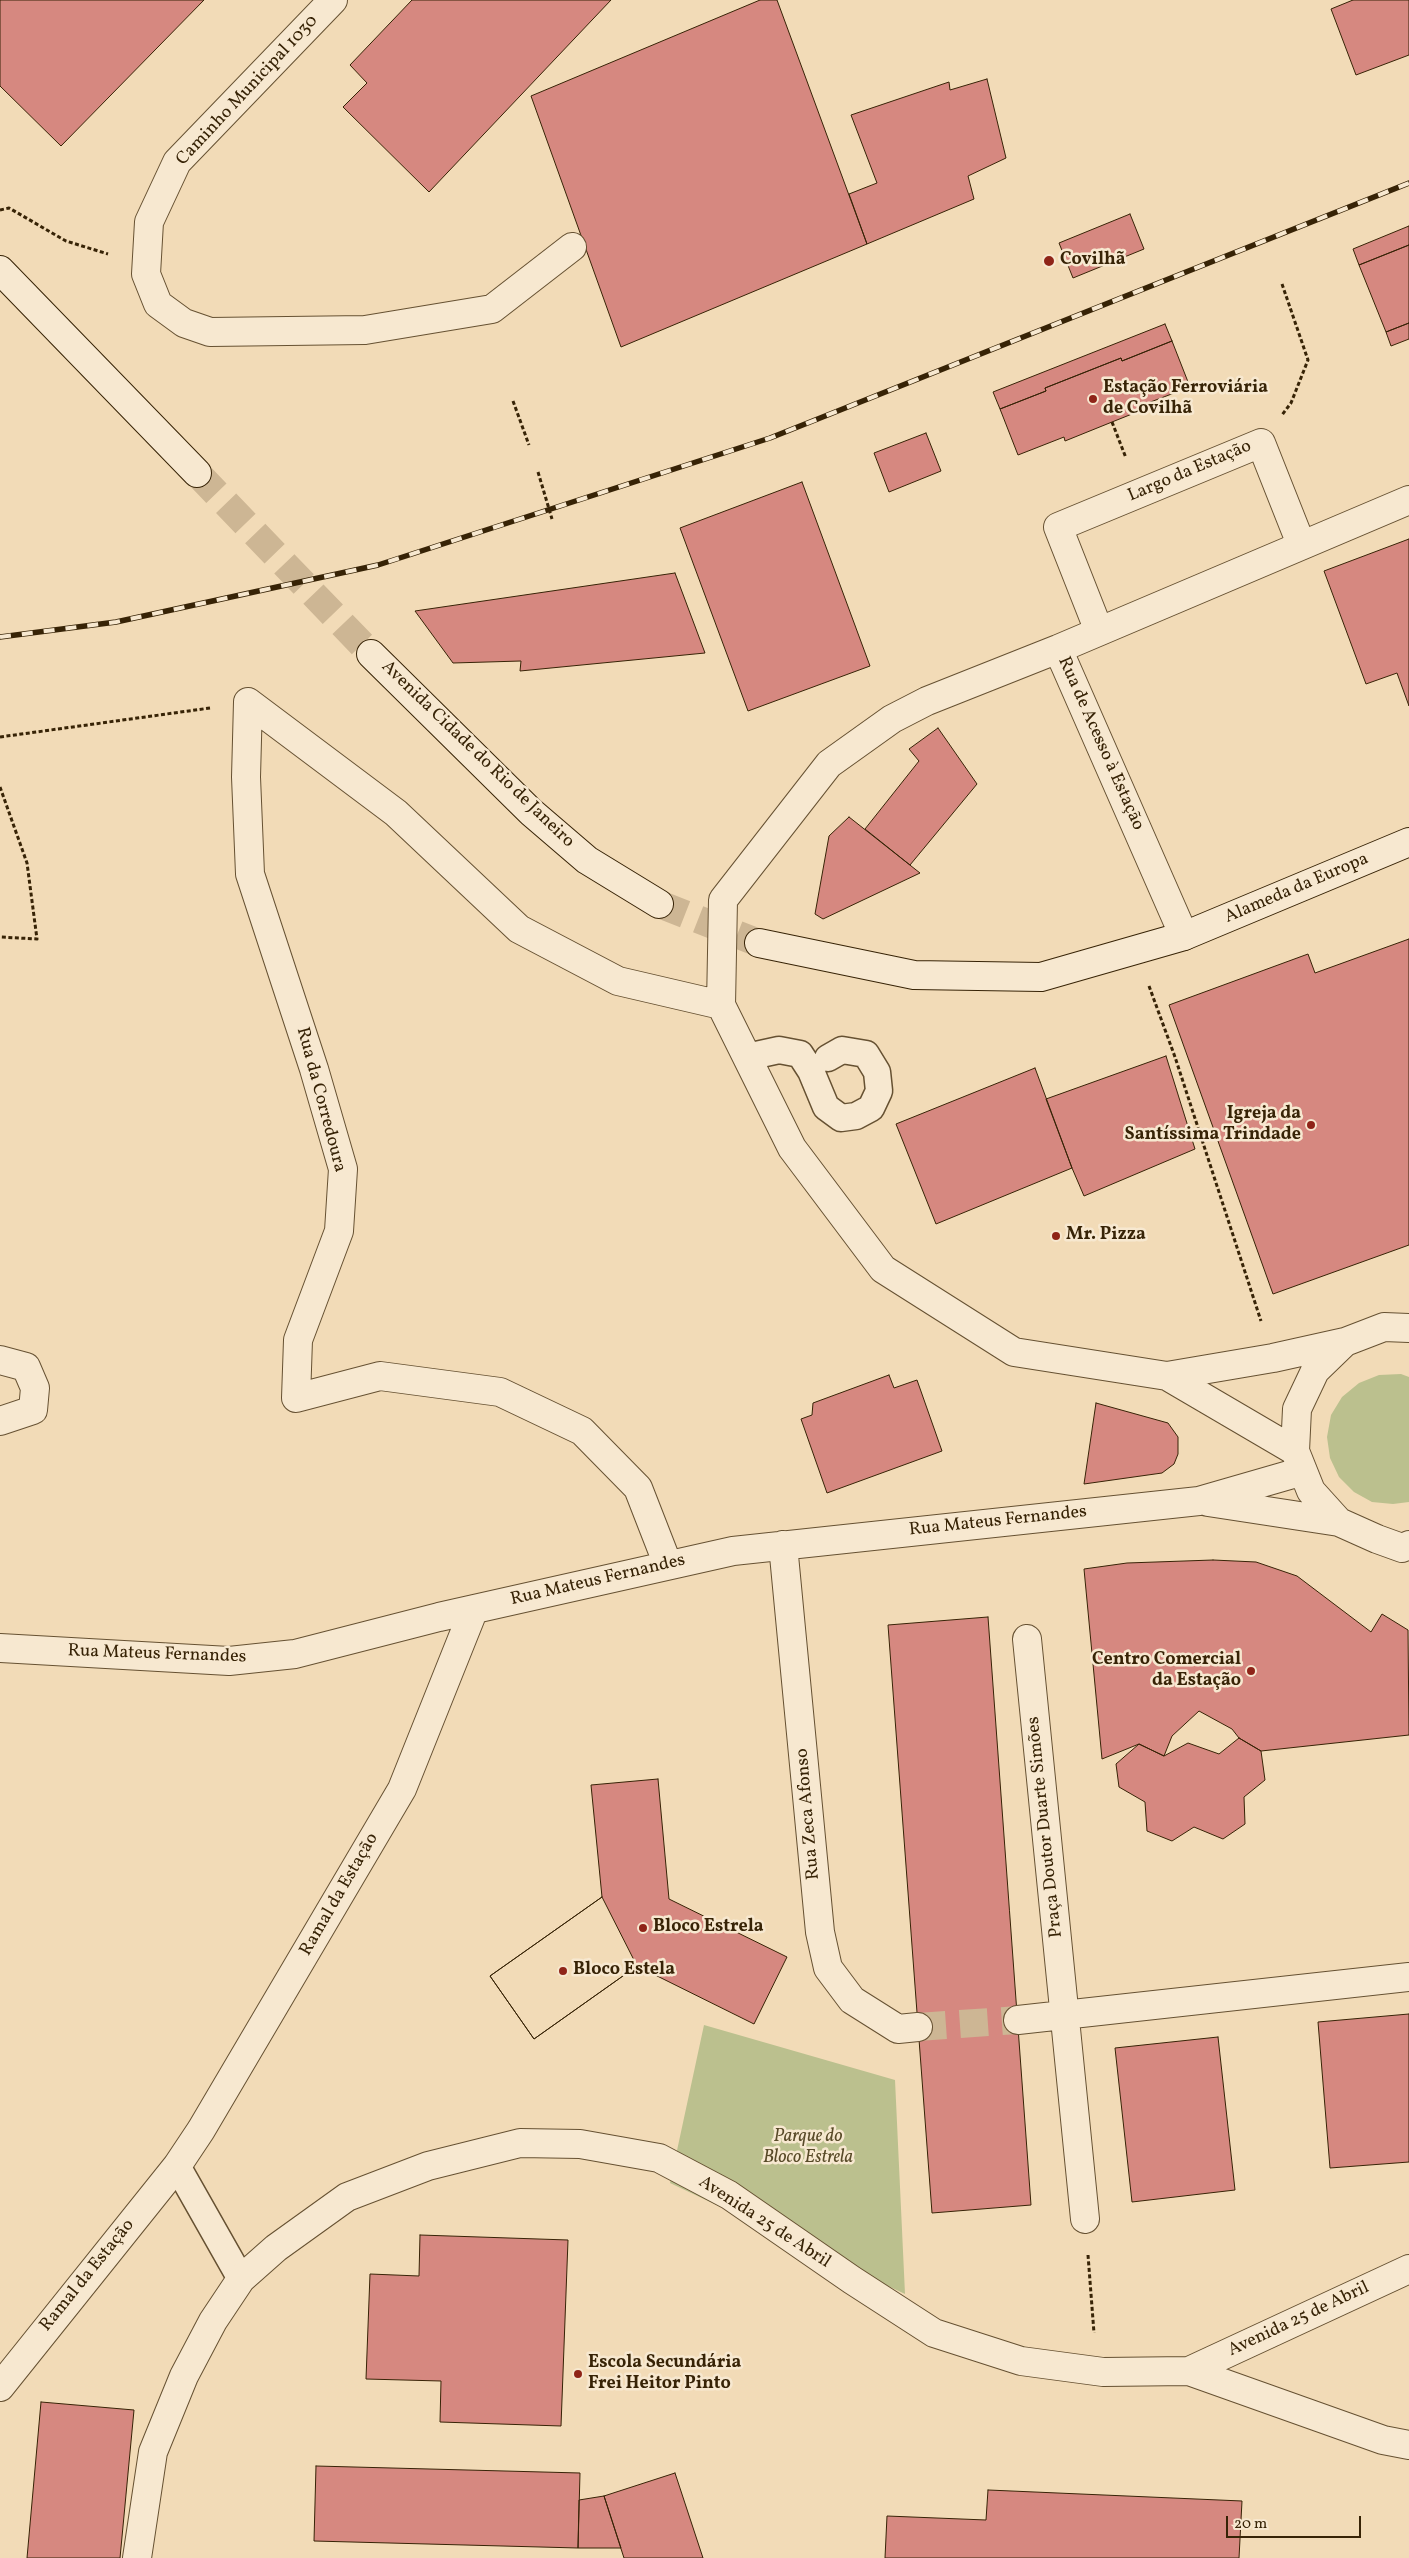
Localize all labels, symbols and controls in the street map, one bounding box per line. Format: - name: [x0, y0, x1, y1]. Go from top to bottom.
- street label: Caminho Municipal 1030: [173, 11, 323, 171]
- place label: Covilhã: [1060, 250, 1126, 272]
- marker: Covilhã: [1042, 254, 1056, 268]
- place label: Estação Ferroviária de Covilhã: [1103, 378, 1268, 420]
- marker: Estação Ferroviária de Covilhã: [1087, 393, 1099, 405]
- street label: Largo da Estação: [1125, 436, 1255, 508]
- street label: Rua de Acesso à Estação: [1052, 654, 1148, 834]
- street label: Avenida Cidade do Rio de Janeiro: [376, 657, 578, 853]
- street label: Alameda da Europa: [1222, 849, 1372, 929]
- street label: Rua da Corredoura: [290, 1025, 350, 1175]
- place label: Igreja da Santíssima Trindade: [1125, 1104, 1301, 1146]
- marker: Igreja da Santíssima Trindade: [1305, 1119, 1317, 1131]
- place label: Mr. Pizza: [1066, 1225, 1146, 1247]
- marker: Mr. Pizza: [1050, 1230, 1062, 1242]
- street label: Rua Mateus Fernandes: [908, 1502, 1088, 1542]
- street label: Rua Mateus Fernandes: [508, 1550, 688, 1612]
- street label: Rua Mateus Fernandes: [67, 1641, 247, 1669]
- place label: Centro Comercial da Estação: [1092, 1650, 1241, 1692]
- marker: Centro Comercial da Estação: [1245, 1665, 1257, 1677]
- street label: Praça Doutor Duarte Simões: [1024, 1715, 1068, 1939]
- street label: Rua Zeca Afonso: [792, 1747, 826, 1881]
- street label: Ramal da Estação: [296, 1830, 384, 1960]
- place label: Bloco Estrela: [653, 1917, 764, 1939]
- marker: Bloco Estrela: [637, 1922, 649, 1934]
- place label: Bloco Estela: [573, 1960, 675, 1982]
- marker: Bloco Estela: [557, 1965, 569, 1977]
- park label: Parque do Bloco Estrela: [763, 2127, 853, 2170]
- street label: Avenida 25 de Abril: [694, 2172, 834, 2274]
- street label: Ramal da Estação: [36, 2215, 140, 2337]
- street label: Avenida 25 de Abril: [1225, 2278, 1373, 2362]
- place label: Escola Secundária Frei Heitor Pinto: [588, 2353, 741, 2396]
- marker: Escola Secundária Frei Heitor Pinto: [572, 2368, 584, 2380]
- scale bar: [1229, 2506, 1364, 2538]
- text: 20 m: [1234, 2514, 1267, 2535]

